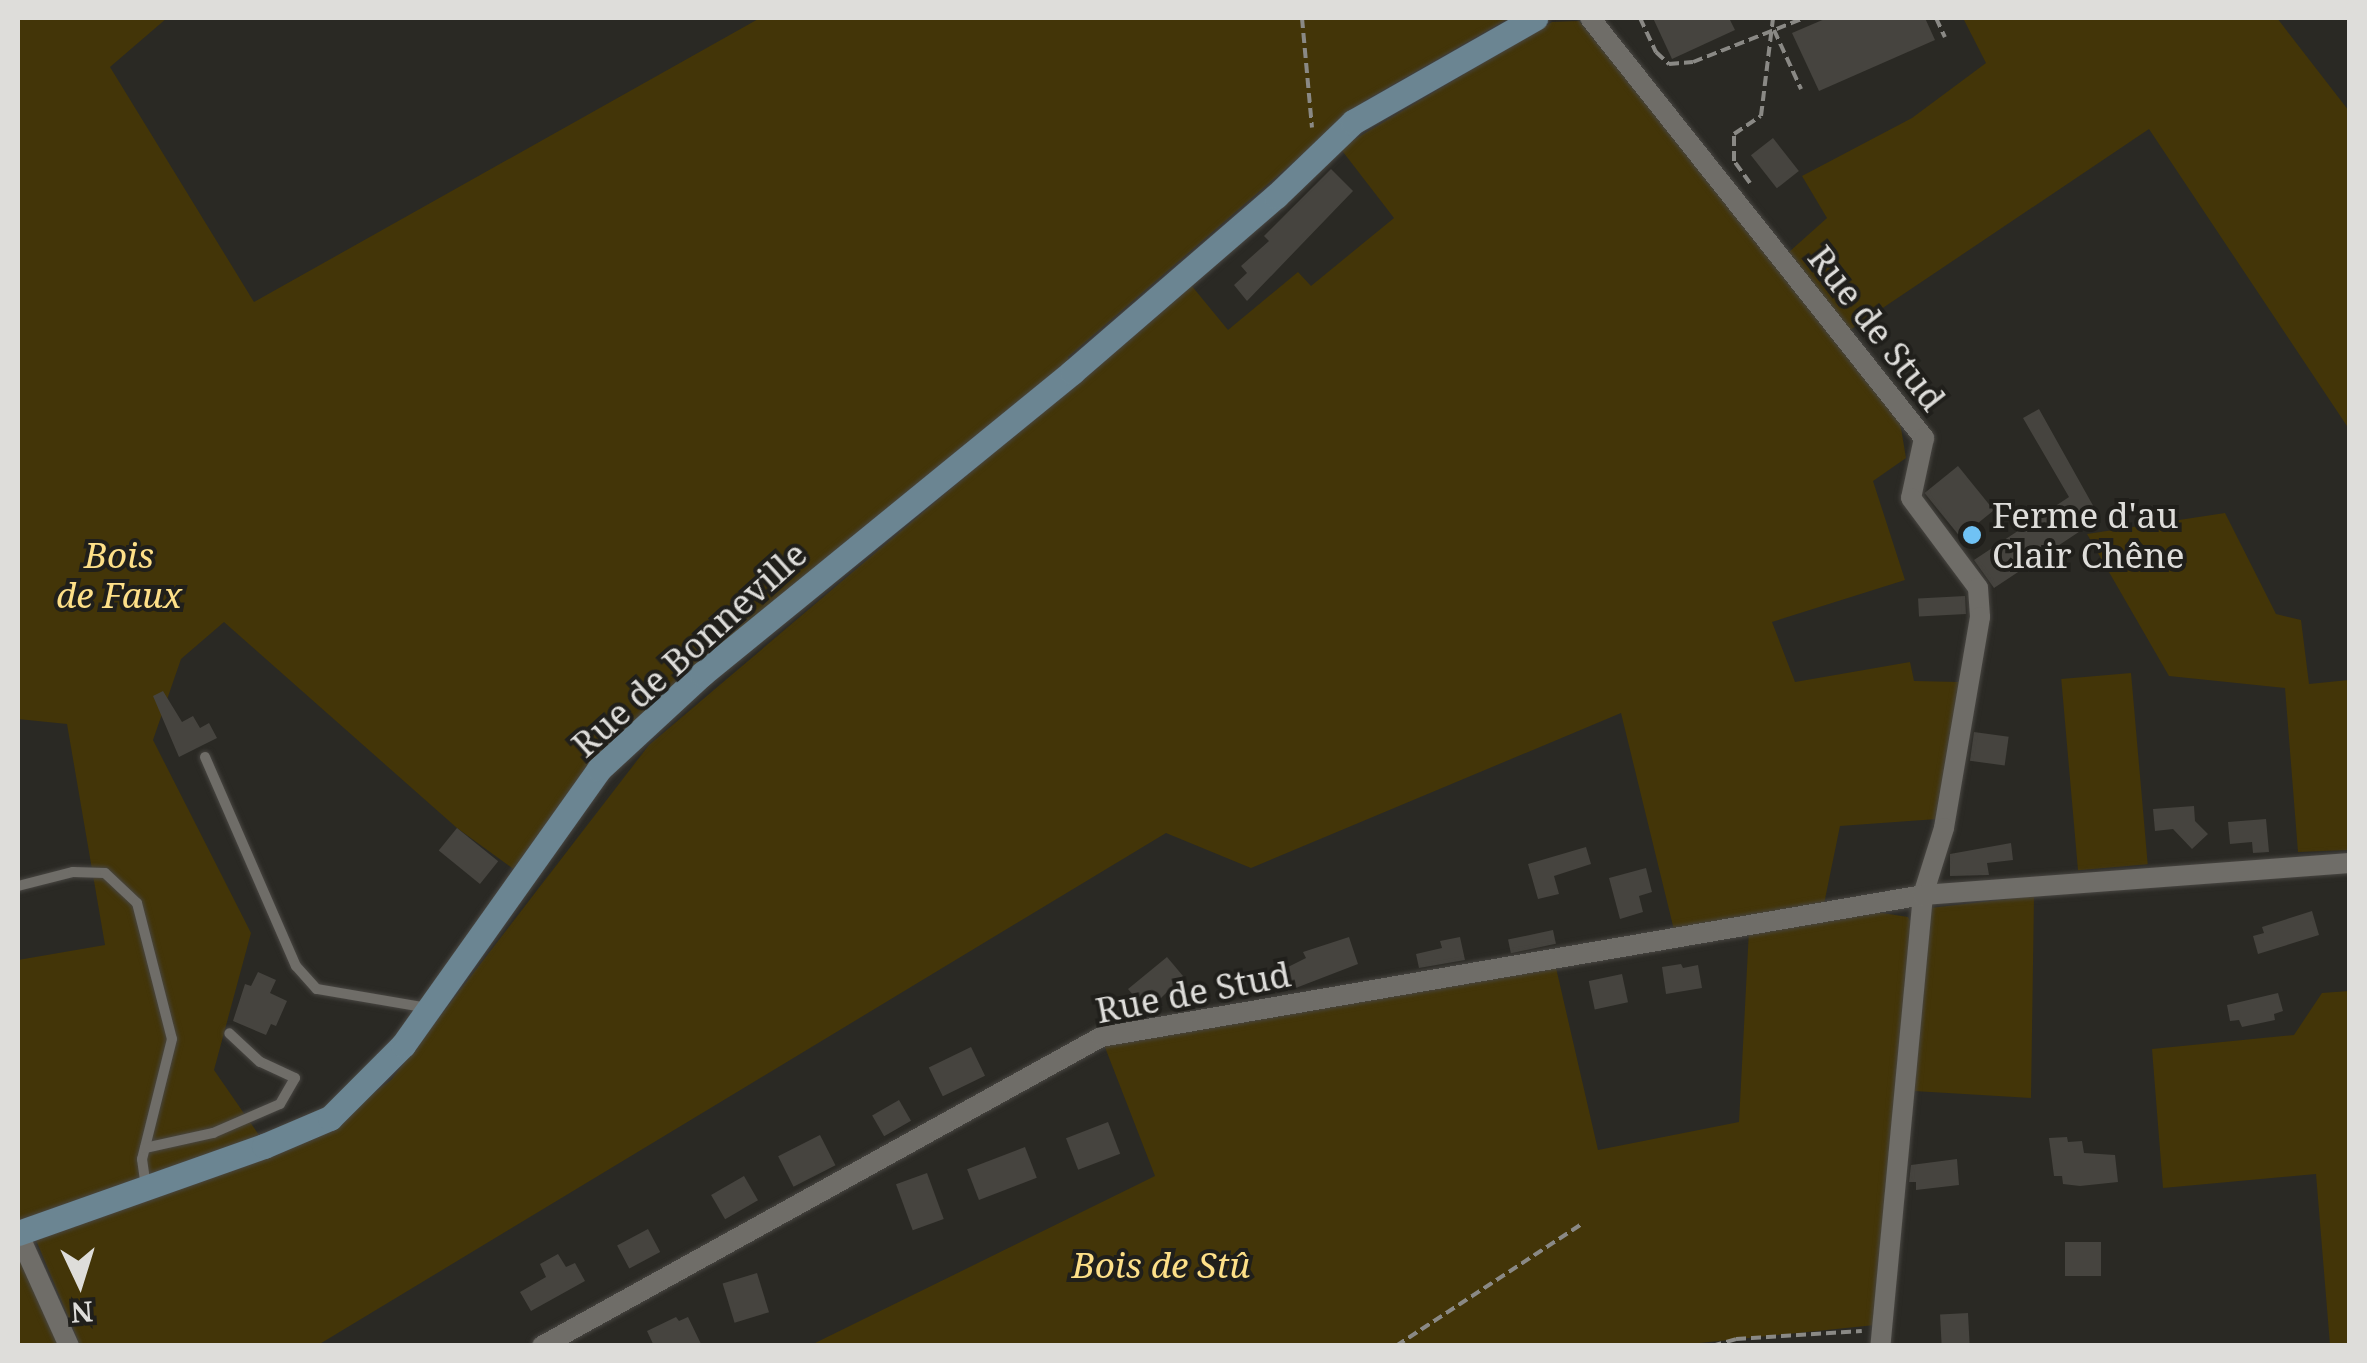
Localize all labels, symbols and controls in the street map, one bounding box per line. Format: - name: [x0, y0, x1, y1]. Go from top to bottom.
- street label: Rue de Stud: [1800, 237, 1954, 419]
- place label: Ferme d'au Clair Chêne: [1992, 494, 2185, 576]
- marker: Ferme d'au Clair Chêne: [1961, 524, 1983, 546]
- street label: Rue de Bonneville: [563, 533, 815, 765]
- park label: Bois de Faux: [56, 534, 182, 616]
- street label: Rue de Stud: [1092, 953, 1294, 1031]
- north arrow: [30, 1233, 130, 1333]
- park label: Bois de Stû: [1072, 1244, 1250, 1286]
- text: N: [70, 1293, 94, 1333]

